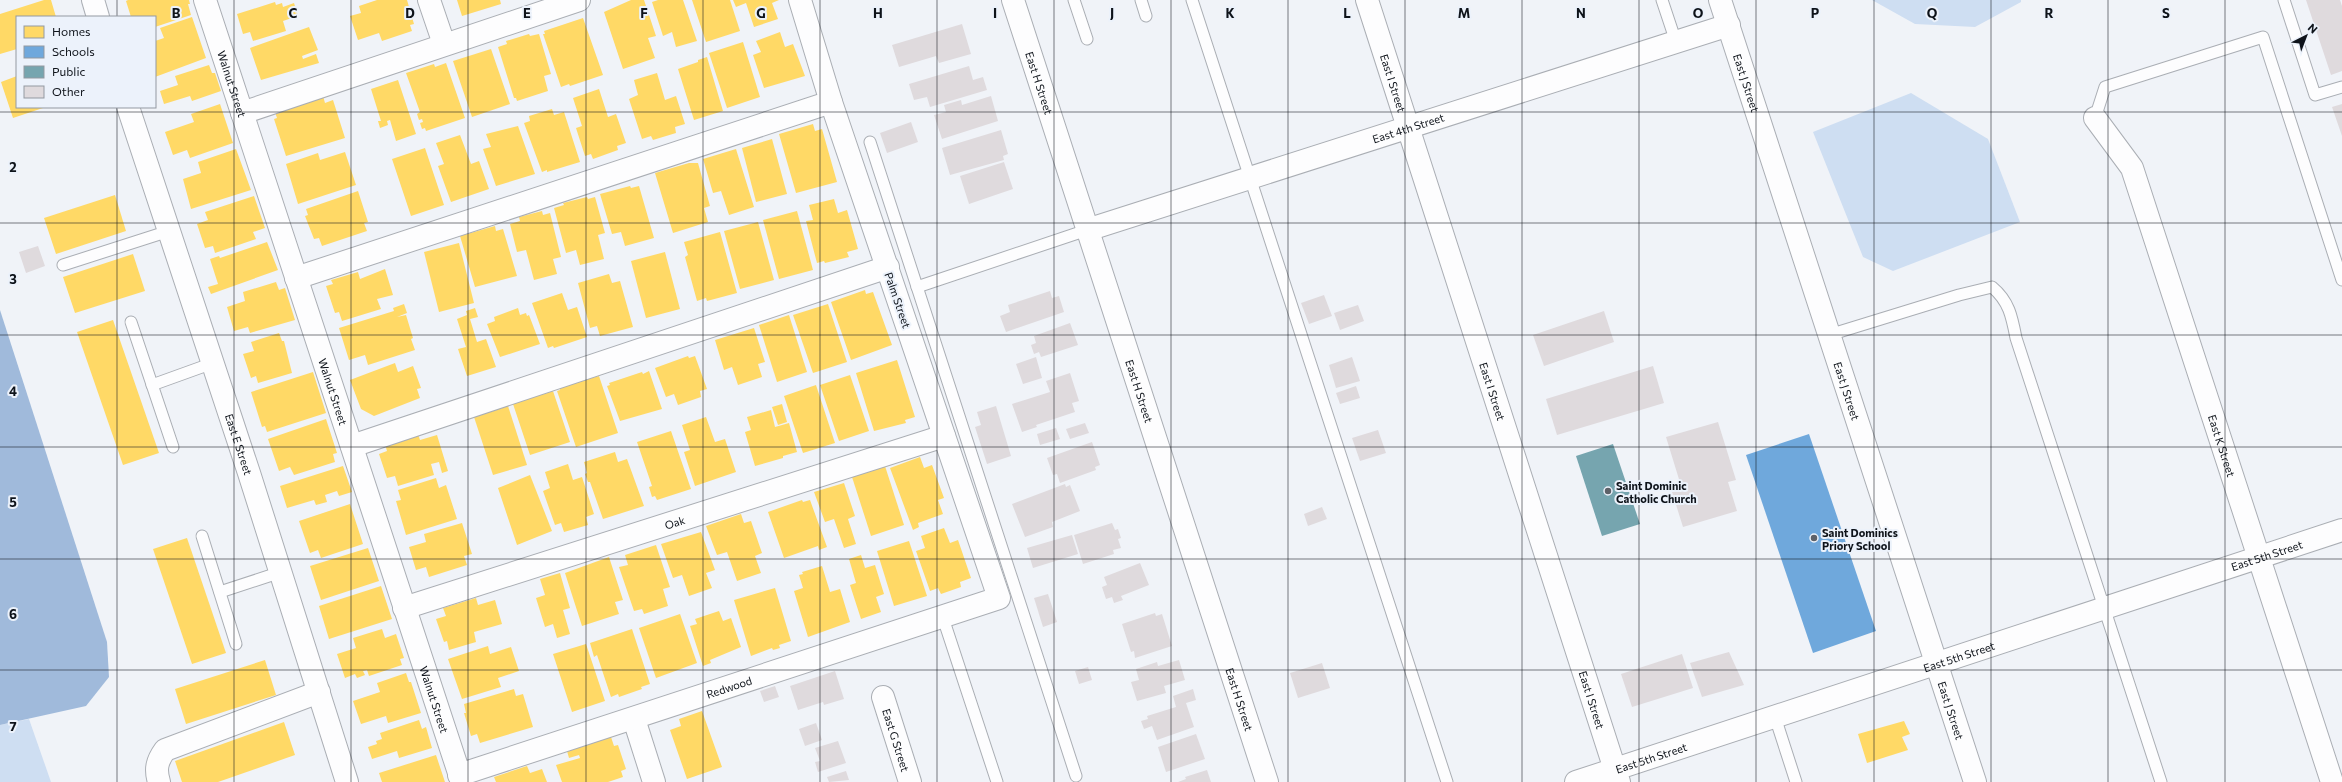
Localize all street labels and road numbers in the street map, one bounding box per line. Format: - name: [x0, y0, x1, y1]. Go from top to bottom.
- street label: Walnut Street: [215, 49, 250, 119]
- street label: East H Street: [1024, 50, 1056, 116]
- street label: East I Street: [1378, 52, 1409, 114]
- street label: East J Street: [1731, 52, 1763, 114]
- street label: East 4th Street: [1371, 110, 1446, 145]
- street label: Palm Street: [882, 270, 914, 330]
- street label: Walnut Street: [317, 356, 351, 427]
- street label: East H Street: [1124, 358, 1156, 424]
- street label: East J Street: [1832, 360, 1863, 422]
- street label: East I Street: [1478, 361, 1509, 422]
- street label: East E Street: [223, 412, 256, 477]
- street label: East K Street: [2206, 413, 2239, 479]
- street label: Oak: [663, 512, 686, 531]
- street label: East 5th Street: [2229, 537, 2304, 573]
- street label: East 5th Street: [1921, 638, 1997, 674]
- street label: Walnut Street: [418, 664, 452, 735]
- street label: East H Street: [1224, 666, 1256, 733]
- street label: East I Street: [1577, 669, 1608, 731]
- street label: Redwood: [704, 673, 753, 700]
- street label: East J Street: [1936, 679, 1967, 741]
- street label: East G Street: [881, 707, 913, 773]
- street label: East 5th Street: [1614, 739, 1689, 775]

